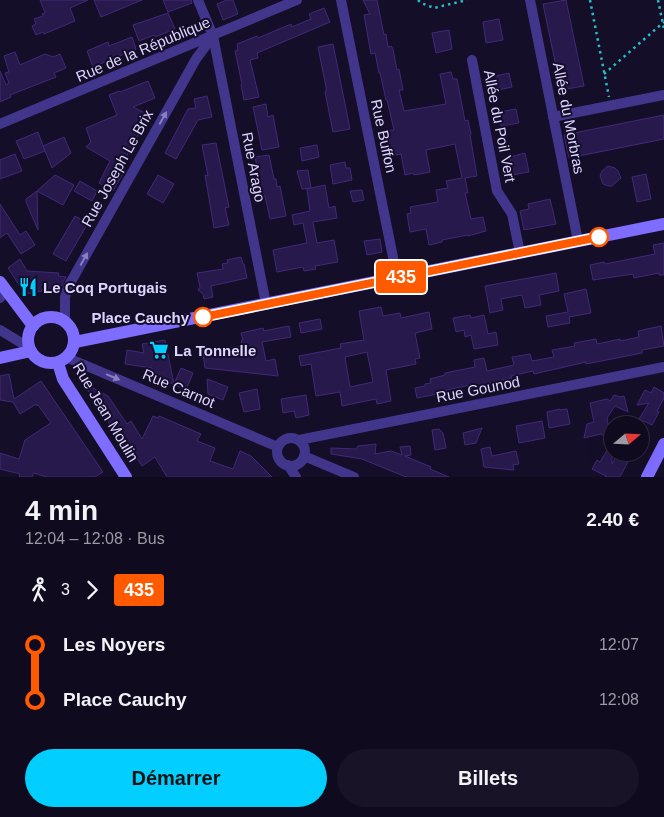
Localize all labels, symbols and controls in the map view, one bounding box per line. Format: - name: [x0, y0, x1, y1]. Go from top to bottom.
- street label: Rue de la République: [73, 13, 213, 85]
- street label: Allée du Morbras: [550, 61, 588, 175]
- street label: Allée du Poil Vert: [481, 68, 519, 185]
- street label: Rue Buffon: [368, 98, 400, 174]
- street label: Rue Joseph Le Brix: [78, 106, 156, 229]
- one-way arrow: [159, 110, 167, 125]
- street label: Rue Arago: [239, 131, 269, 203]
- unlabelled marker: [589, 227, 609, 247]
- one-way arrow: [79, 253, 88, 266]
- line badge: 435: [372, 261, 430, 293]
- text: 435: [386, 267, 416, 287]
- restaurant icon: Le Coq Portugais: [17, 276, 39, 298]
- place label: Le Coq Portugais: [43, 279, 167, 296]
- marker: Place Cauchy: [193, 307, 213, 327]
- place label: Place Cauchy: [91, 309, 190, 326]
- supermarket icon: La Tonnelle: [148, 339, 170, 361]
- place label: La Tonnelle: [174, 342, 256, 359]
- street label: Rue Jean Moulin: [70, 359, 142, 465]
- street label: Rue Carnot: [140, 365, 218, 411]
- one-way arrow: [106, 373, 120, 381]
- street label: Rue Gounod: [435, 373, 521, 405]
- north arrow: [604, 416, 649, 461]
- map controls: [604, 416, 649, 461]
- text: 4 min: [25, 495, 98, 526]
- text: 2.40 €: [586, 509, 639, 530]
- text: 12:04 – 12:08 · Bus: [25, 530, 165, 547]
- icon: walk: [25, 576, 53, 604]
- icon: forward: [78, 576, 106, 604]
- text: 435: [124, 580, 154, 600]
- text: 3: [61, 581, 70, 598]
- text: Les Noyers: [63, 634, 165, 655]
- text: 12:07: [599, 636, 639, 653]
- text: Place Cauchy: [63, 689, 187, 710]
- text: 12:08: [599, 691, 639, 708]
- button: Démarrer: [25, 749, 327, 807]
- button: Billets: [337, 749, 639, 807]

